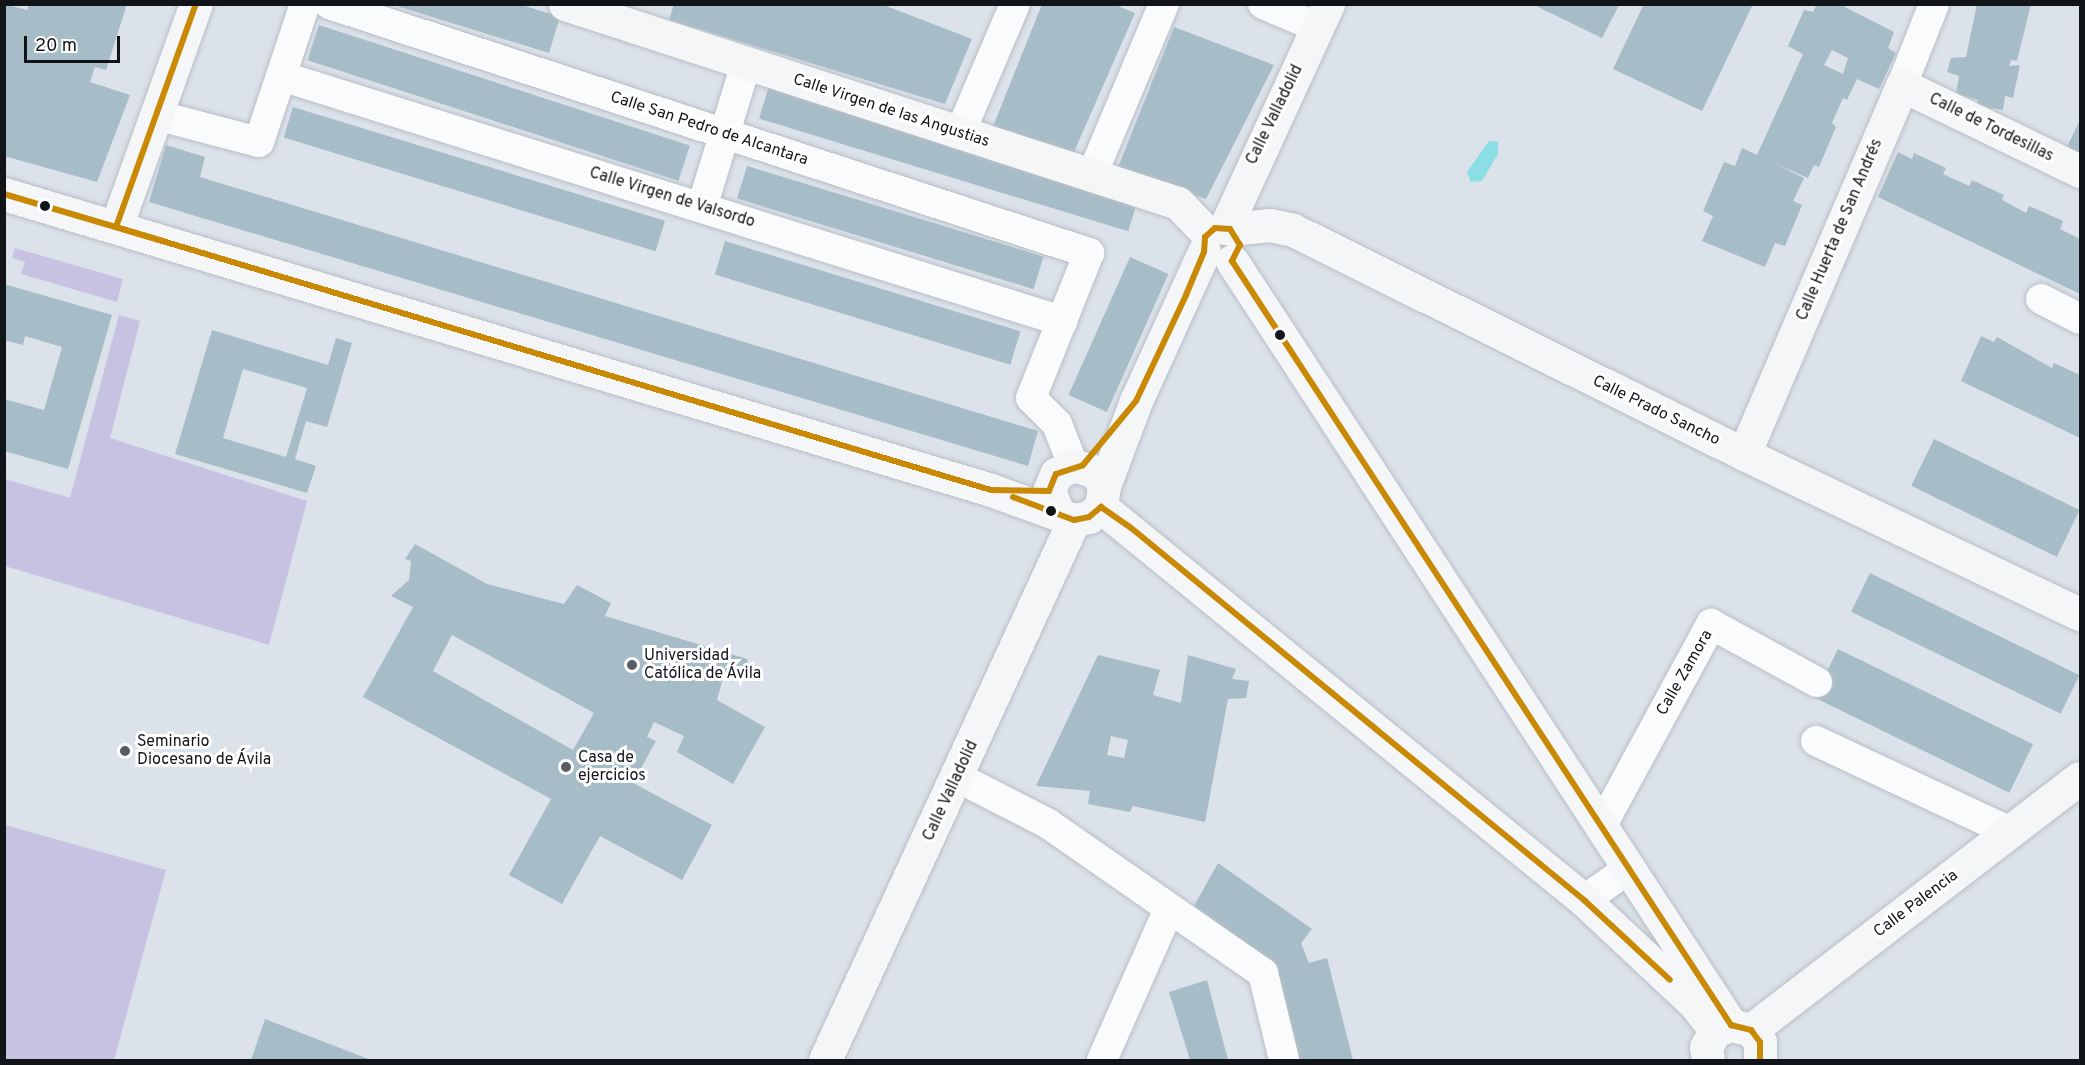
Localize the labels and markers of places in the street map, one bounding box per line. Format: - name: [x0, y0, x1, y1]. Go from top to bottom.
- unlabelled marker: [39, 200, 51, 212]
- unlabelled marker: [1274, 329, 1286, 341]
- unlabelled marker: [1045, 505, 1057, 517]
- place label: Universidad Católica de Ávila: [644, 646, 762, 684]
- marker: Universidad Católica de Ávila: [625, 658, 639, 672]
- place label: Seminario Diocesano de Ávila: [137, 732, 272, 770]
- marker: Seminario Diocesano de Ávila: [118, 744, 132, 758]
- place label: Casa de ejercicios: [578, 748, 646, 786]
- marker: Casa de ejercicios: [559, 760, 573, 774]

